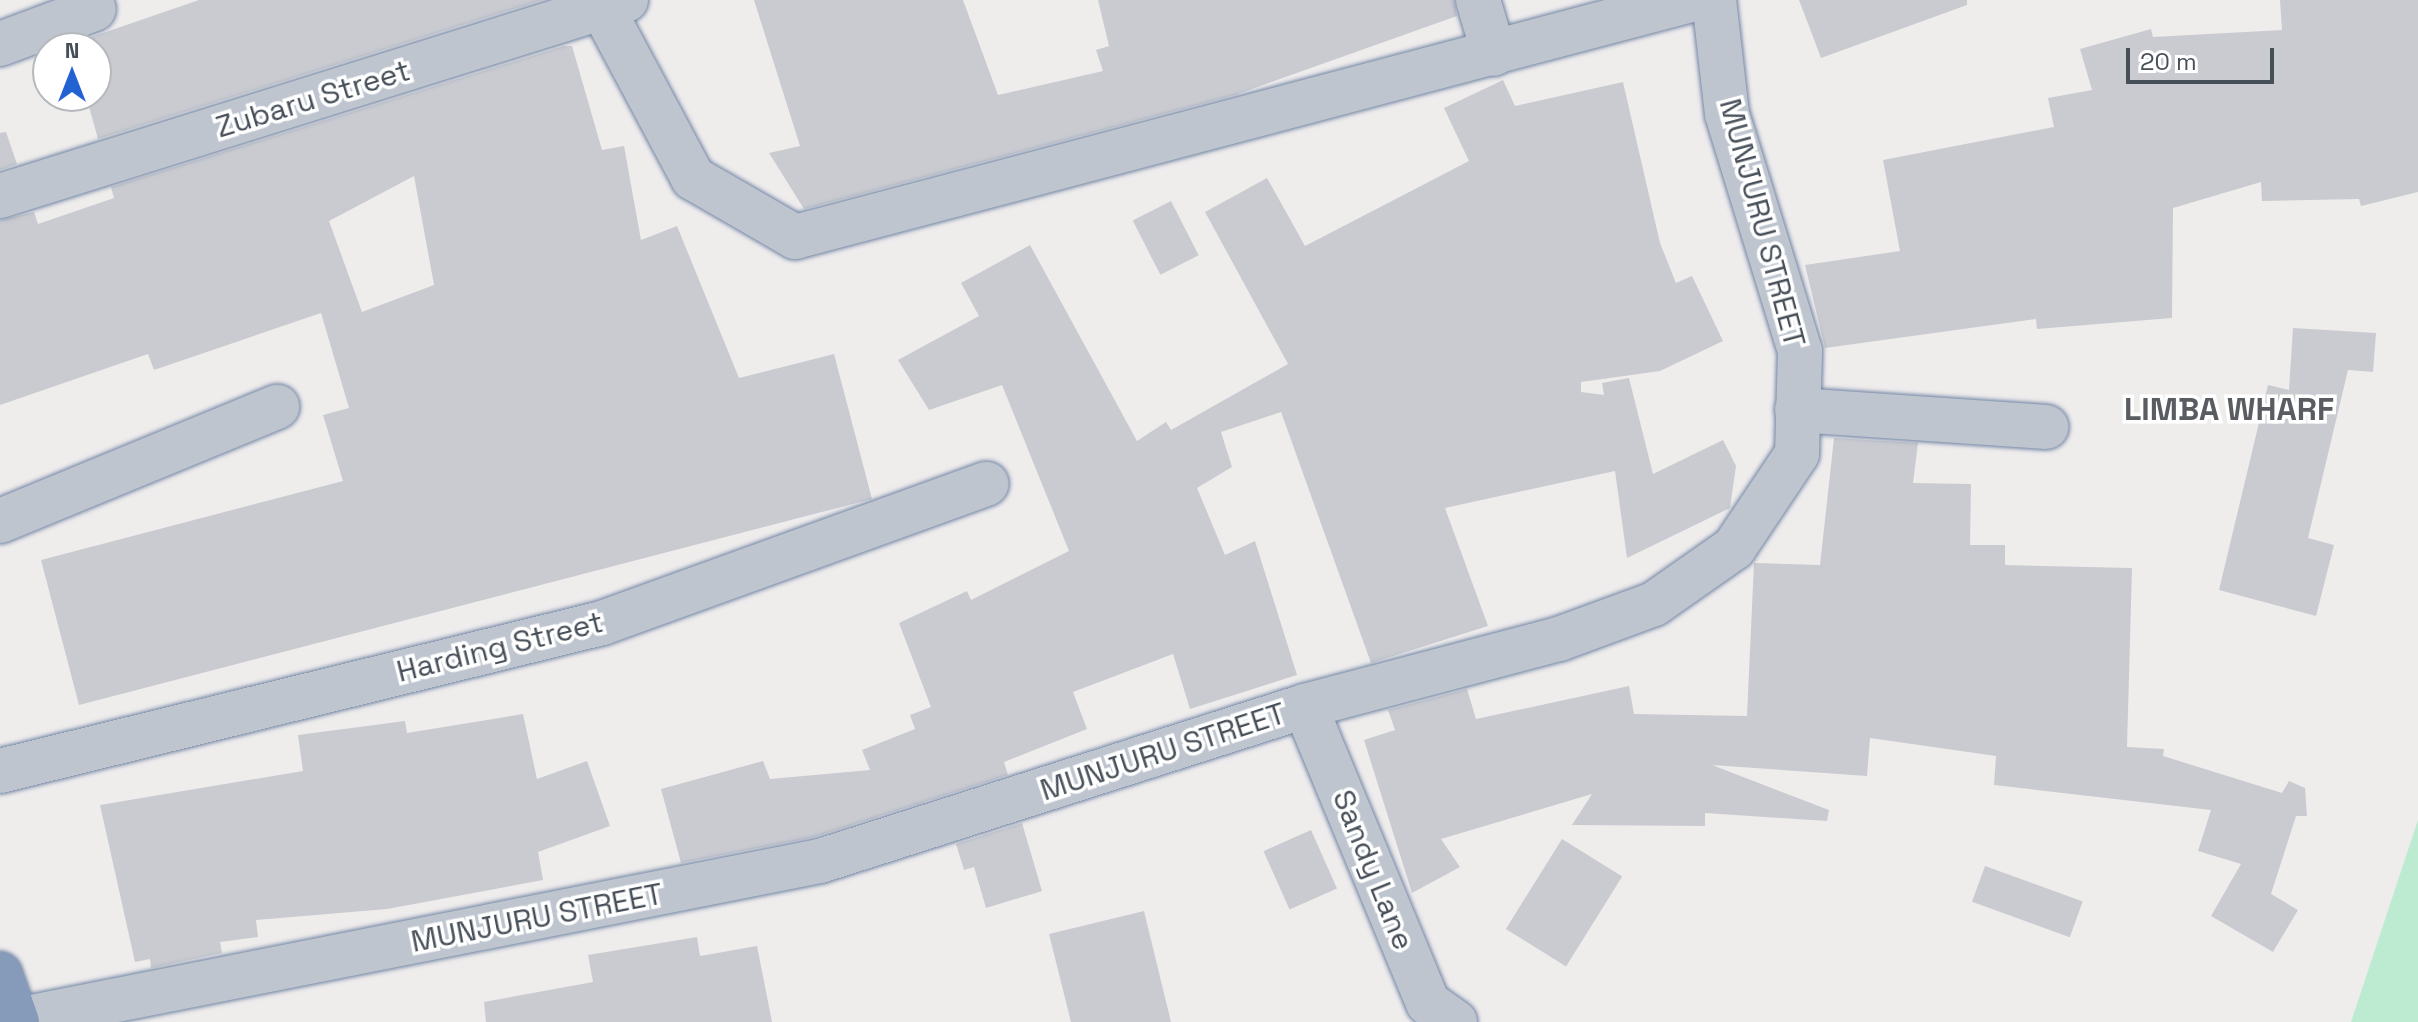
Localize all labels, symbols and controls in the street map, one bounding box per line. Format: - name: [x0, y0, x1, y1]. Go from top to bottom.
- north arrow: [32, 32, 112, 112]
- scale bar: [2130, 32, 2278, 82]
- text: N: [65, 36, 79, 64]
- text: 20 m: [2140, 46, 2197, 77]
- street label: Zubaru Street: [212, 52, 414, 146]
- street label: MUNJURU STREET: [1712, 95, 1812, 351]
- district label: LIMBA WHARF: [2124, 390, 2334, 428]
- street label: Harding Street: [393, 604, 607, 690]
- street label: MUNJURU STREET: [1036, 695, 1290, 809]
- street label: Sandy Lane: [1325, 785, 1421, 955]
- street label: MUNJURU STREET: [408, 876, 666, 960]

